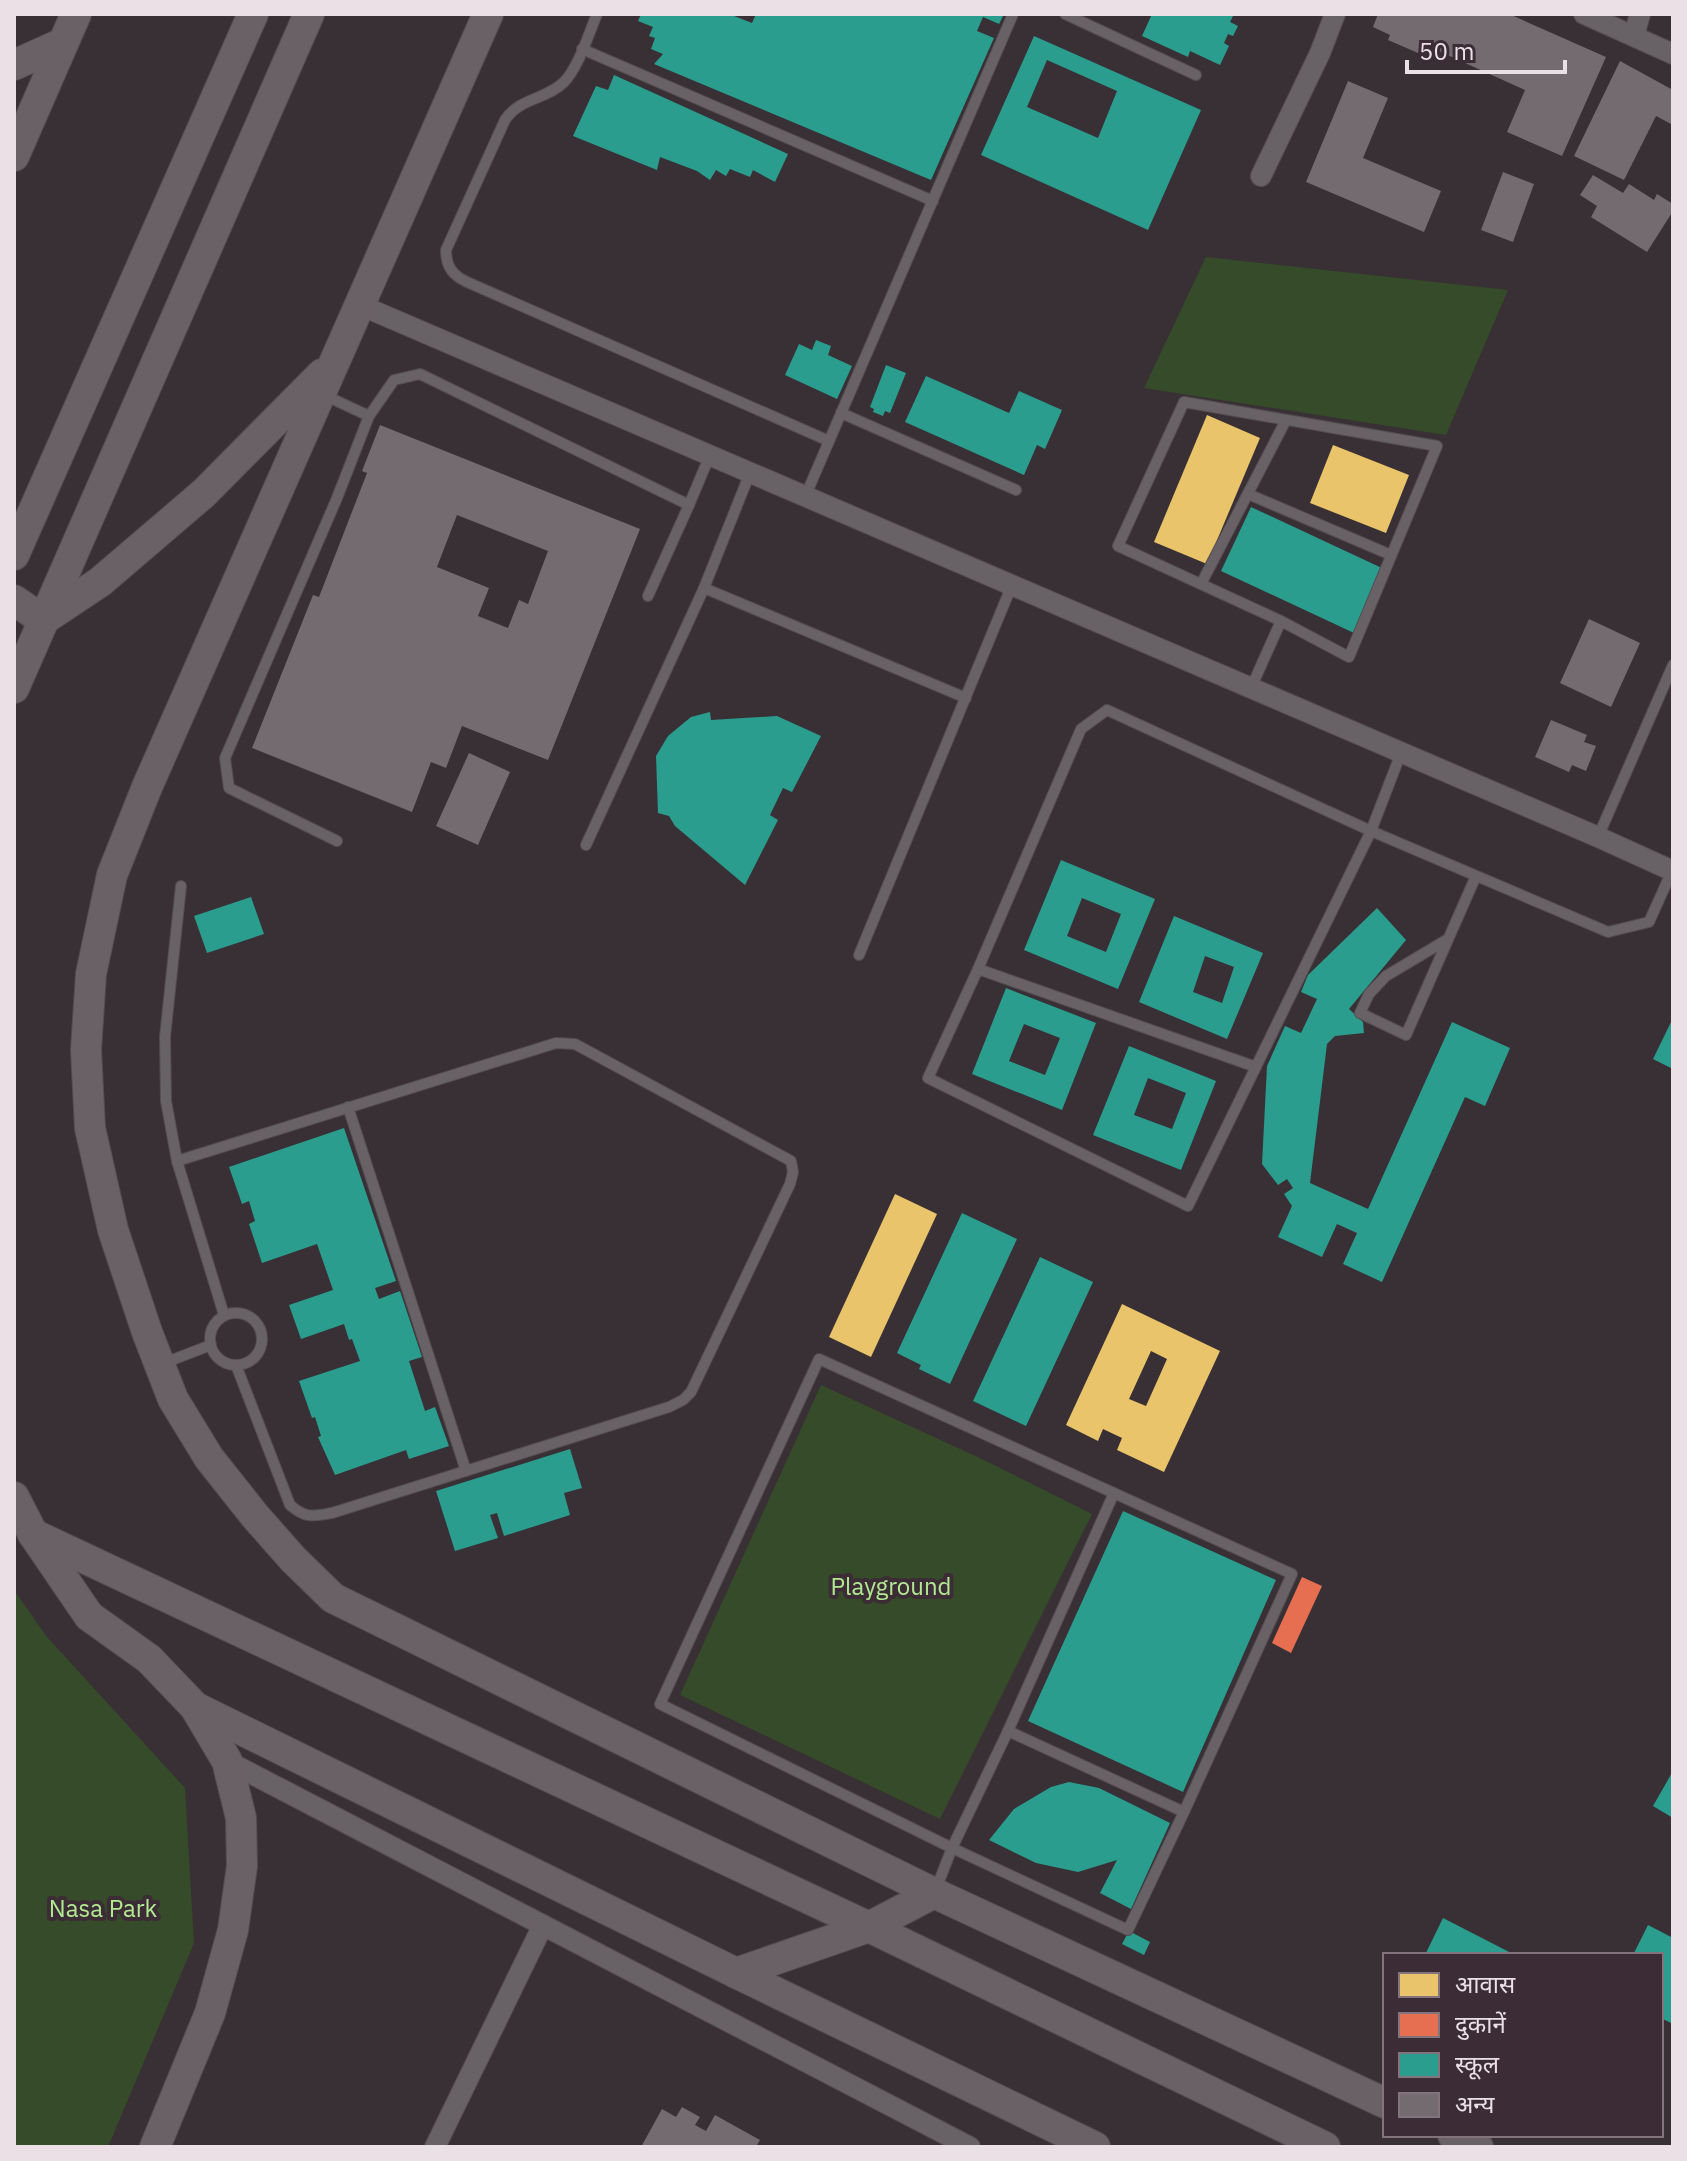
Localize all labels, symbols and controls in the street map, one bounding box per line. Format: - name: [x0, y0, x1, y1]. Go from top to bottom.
- scale bar: [1407, 24, 1565, 74]
- text: 50 m: [1419, 35, 1474, 67]
- park label: Playground: [830, 1570, 952, 1602]
- park label: Nasa Park: [49, 1892, 158, 1924]
- legend: [1383, 1953, 1663, 2137]
- text: आवास: [1455, 1968, 1516, 2000]
- text: दुकानें: [1455, 2008, 1506, 2040]
- text: स्कूल: [1455, 2048, 1500, 2080]
- text: अन्य: [1455, 2088, 1495, 2120]

